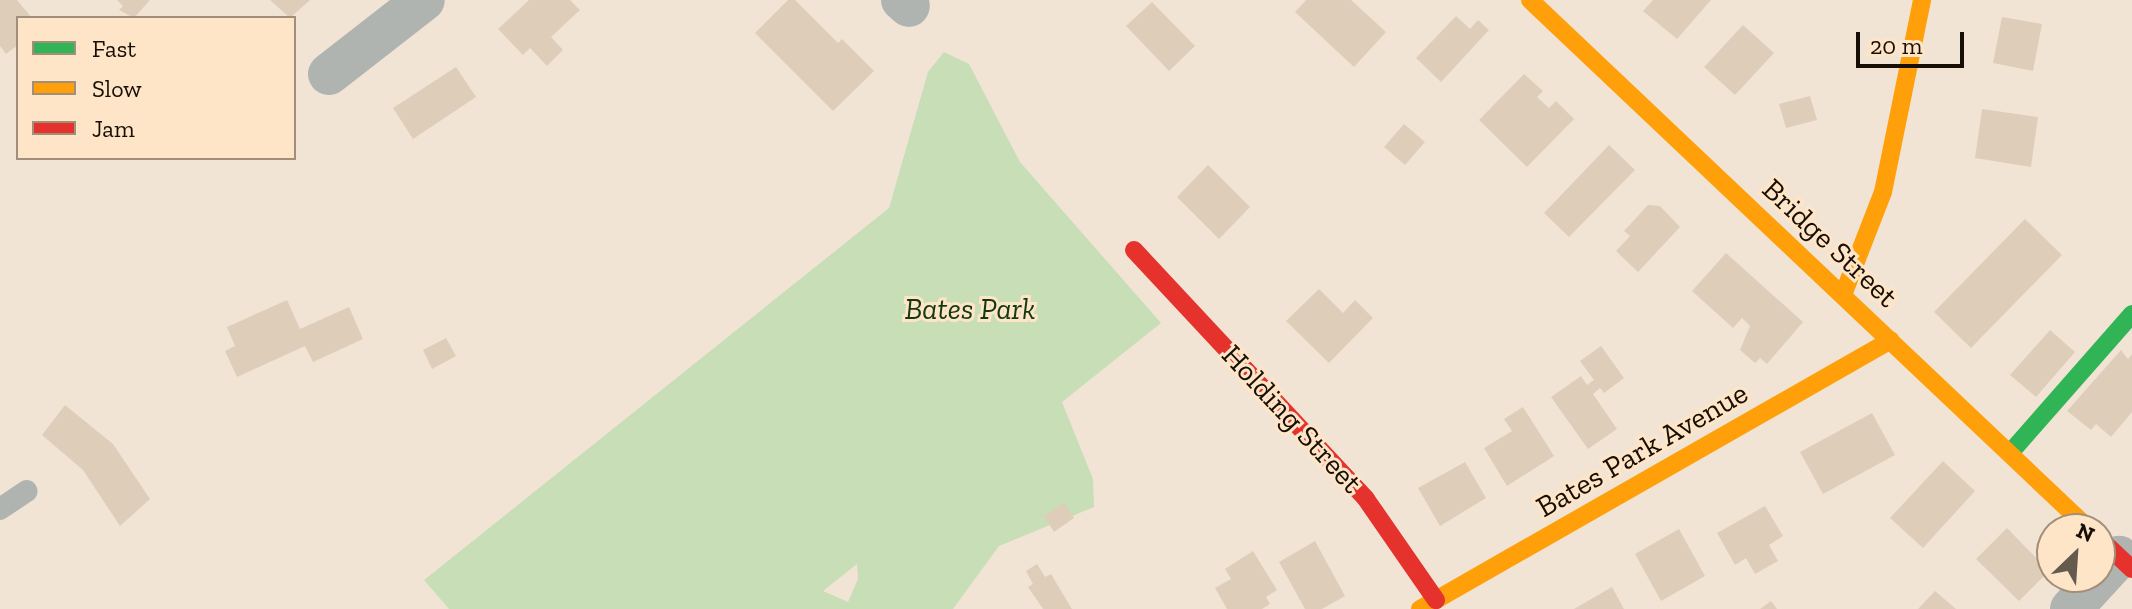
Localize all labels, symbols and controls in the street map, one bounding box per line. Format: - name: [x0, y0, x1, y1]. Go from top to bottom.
- legend: [16, 16, 296, 160]
- scale bar: [1860, 16, 1968, 66]
- text: 20 m: [1870, 31, 1922, 60]
- text: Fast: [92, 34, 136, 63]
- text: Slow: [92, 74, 142, 103]
- text: Jam: [92, 114, 135, 143]
- street label: Bridge Street: [1755, 171, 1905, 315]
- park label: Bates Park: [905, 291, 1035, 327]
- street label: Holding Street: [1214, 337, 1370, 501]
- street label: Bates Park Avenue: [1529, 375, 1755, 525]
- north arrow: [2036, 513, 2116, 593]
- text: N: [2072, 517, 2099, 548]

